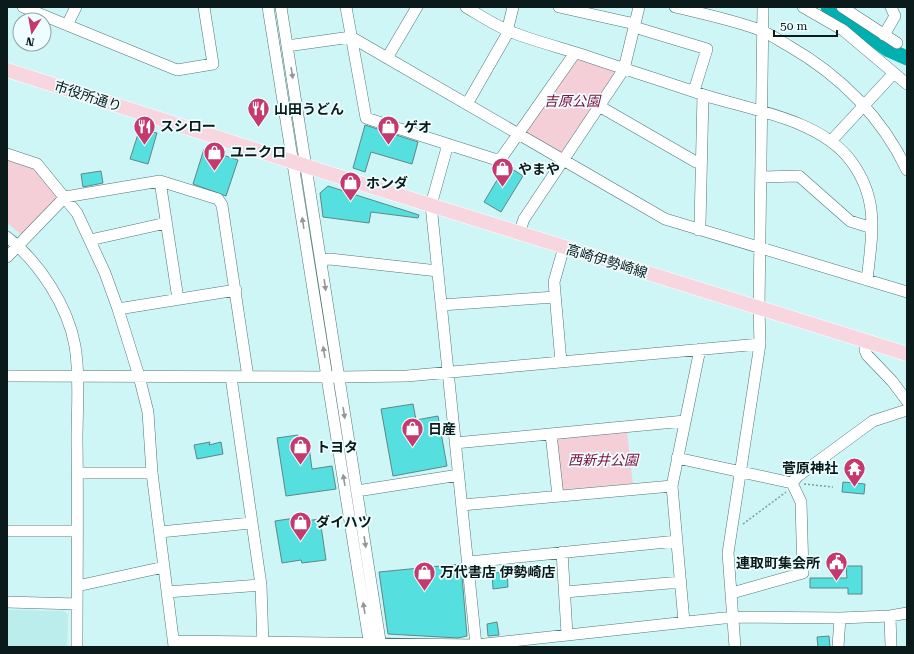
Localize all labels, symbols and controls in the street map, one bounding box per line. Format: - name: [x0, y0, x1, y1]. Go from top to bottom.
- north arrow: [12, 12, 52, 52]
- scale bar: [774, 12, 837, 38]
- text: 50 m: [780, 19, 807, 33]
- text: N: [24, 34, 36, 49]
- one-way arrow: [289, 67, 295, 79]
- street label: 市役所通り: [52, 78, 124, 114]
- park label: 吉原公園: [544, 93, 602, 109]
- restaurant icon: 山田うどん: [246, 96, 272, 129]
- place label: 山田うどん: [274, 101, 344, 117]
- restaurant icon: スシロー: [131, 113, 157, 146]
- shop icon: ゲオ: [375, 114, 401, 147]
- place label: スシロー: [160, 118, 216, 134]
- place label: ゲオ: [404, 119, 432, 135]
- shop icon: ユニクロ: [202, 139, 228, 172]
- place label: ユニクロ: [230, 144, 286, 160]
- shop icon: やまや: [490, 156, 516, 189]
- place label: やまや: [518, 161, 560, 177]
- shop icon: ホンダ: [338, 170, 364, 203]
- place label: ホンダ: [366, 175, 408, 191]
- one-way arrow: [300, 217, 306, 229]
- street label: 高崎伊勢崎線: [564, 241, 650, 281]
- one-way arrow: [322, 279, 328, 291]
- one-way arrow: [321, 345, 327, 358]
- one-way arrow: [342, 407, 348, 419]
- shop icon: 日産: [399, 416, 425, 449]
- place label: 日産: [428, 421, 456, 437]
- shop icon: トヨタ: [287, 434, 313, 467]
- place label: トヨタ: [316, 439, 358, 455]
- park label: 西新井公園: [568, 452, 640, 468]
- temple icon: 菅原神社: [841, 455, 867, 488]
- place label: 菅原神社: [782, 460, 838, 476]
- one-way arrow: [341, 474, 347, 486]
- shop icon: ダイハツ: [287, 509, 313, 542]
- place label: ダイハツ: [316, 514, 372, 530]
- one-way arrow: [362, 535, 368, 548]
- public building icon: 連取町集会所: [823, 550, 849, 583]
- place label: 連取町集会所: [736, 555, 820, 571]
- shop icon: 万代書店 伊勢崎店: [411, 559, 437, 592]
- place label: 万代書店 伊勢崎店: [440, 564, 556, 580]
- one-way arrow: [361, 602, 367, 615]

